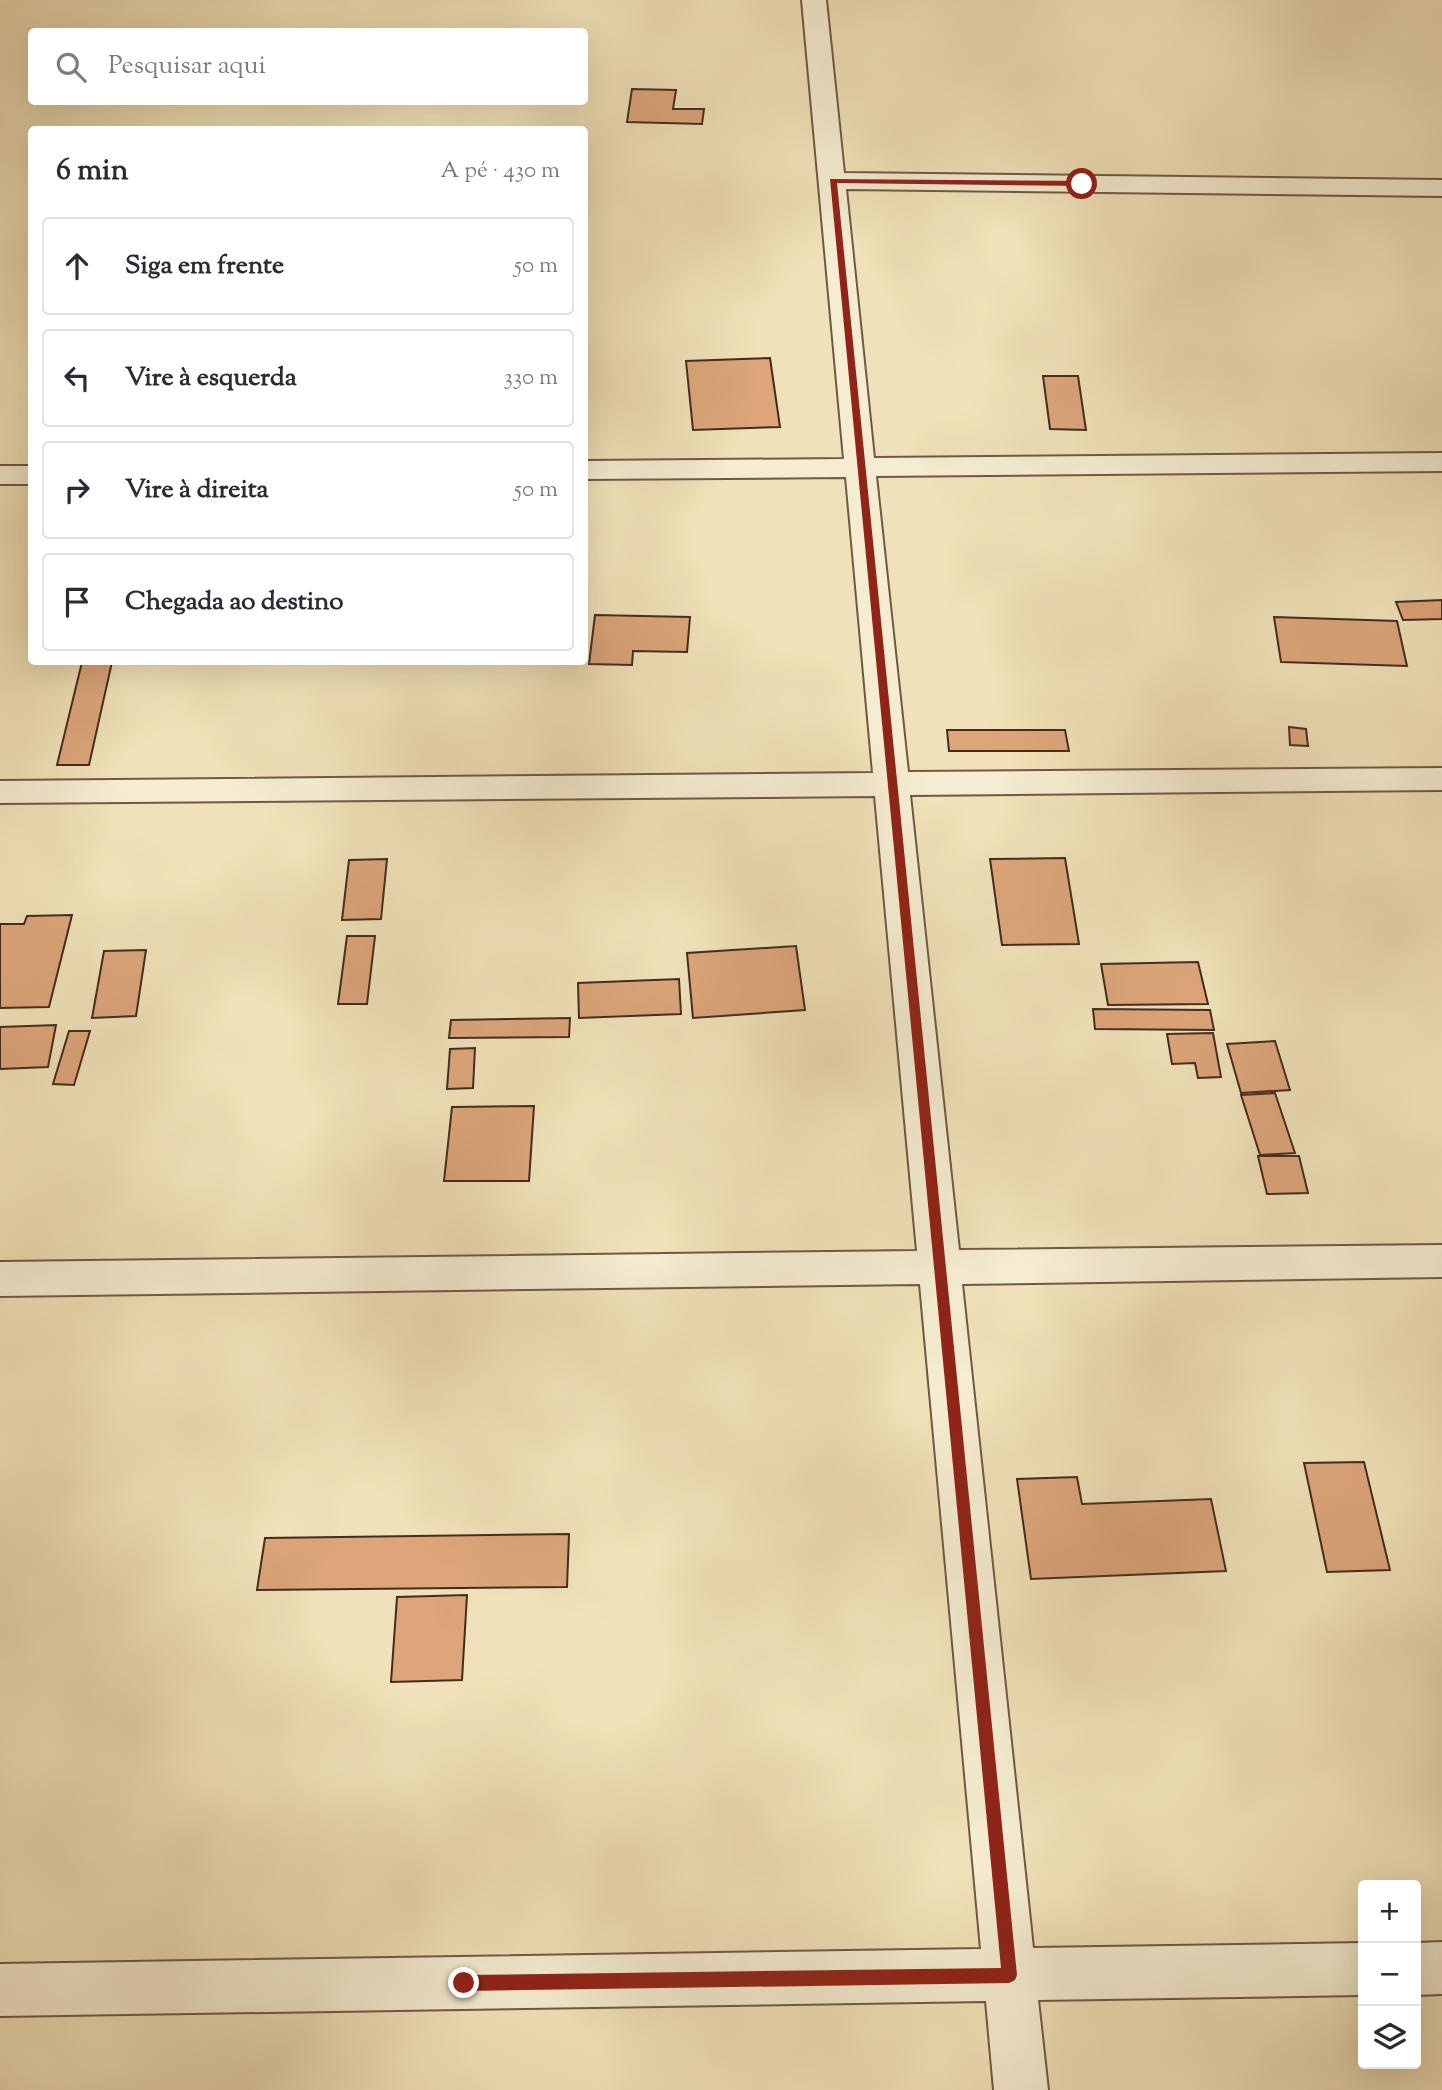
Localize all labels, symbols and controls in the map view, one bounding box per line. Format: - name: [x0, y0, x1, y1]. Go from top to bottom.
- search box: [28, 28, 588, 105]
- icon: search: [52, 48, 90, 86]
- text: Pesquisar aqui: [108, 48, 266, 85]
- text: 6 min: [56, 150, 128, 193]
- text: A pé · 430 m: [441, 155, 560, 188]
- route start: [1066, 168, 1097, 199]
- icon: ahead: [58, 247, 96, 285]
- text: Siga em frente: [125, 248, 284, 285]
- text: 50 m: [514, 250, 558, 283]
- icon: left: [58, 359, 96, 397]
- text: Vire à esquerda: [125, 360, 297, 397]
- text: 330 m: [504, 362, 558, 395]
- icon: right: [58, 471, 96, 509]
- text: Vire à direita: [125, 472, 269, 509]
- text: 50 m: [514, 474, 558, 507]
- icon: arrive: [58, 583, 96, 621]
- text: Chegada ao destino: [125, 584, 343, 621]
- map controls: [1358, 1880, 1421, 2069]
- button: +: [1358, 1880, 1421, 1943]
- button: −: [1358, 1943, 1421, 2006]
- route end: [448, 1967, 479, 1998]
- button: layers: [1358, 2006, 1421, 2069]

